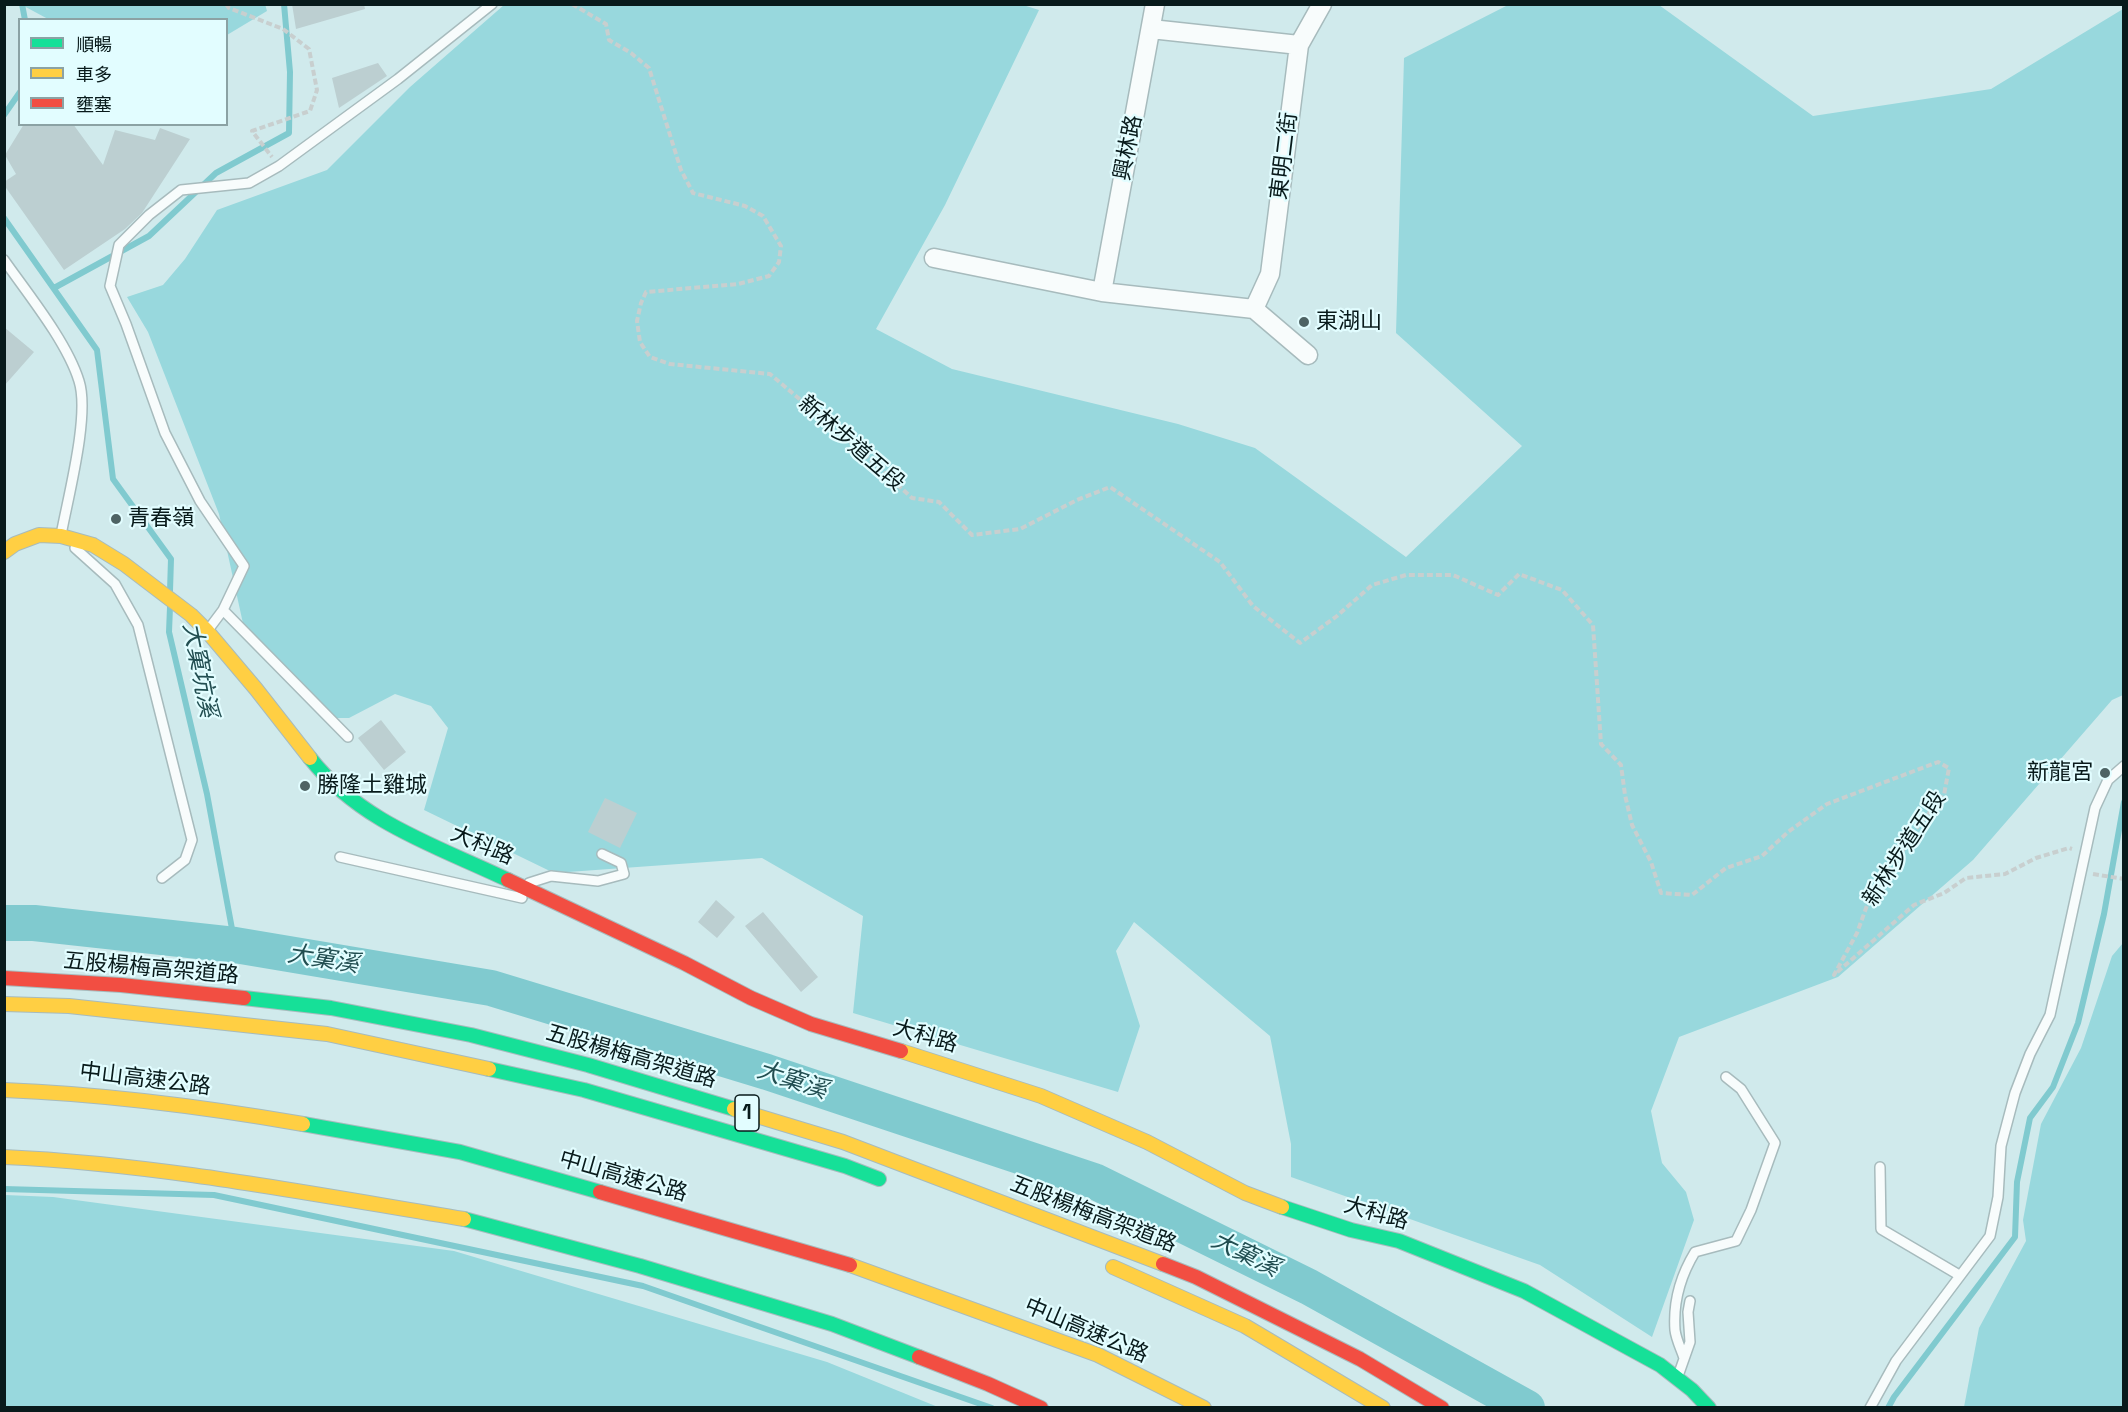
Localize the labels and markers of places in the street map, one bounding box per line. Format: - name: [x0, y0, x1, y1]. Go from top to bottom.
- place label: 東湖山: [1316, 309, 1382, 335]
- marker: 東湖山: [1297, 315, 1311, 329]
- place label: 青春嶺: [128, 506, 194, 532]
- marker: 青春嶺: [109, 512, 123, 526]
- place label: 新龍宮: [2027, 760, 2093, 786]
- marker: 新龍宮: [2098, 766, 2112, 780]
- place label: 勝隆土雞城: [317, 773, 427, 799]
- marker: 勝隆土雞城: [298, 779, 312, 793]

